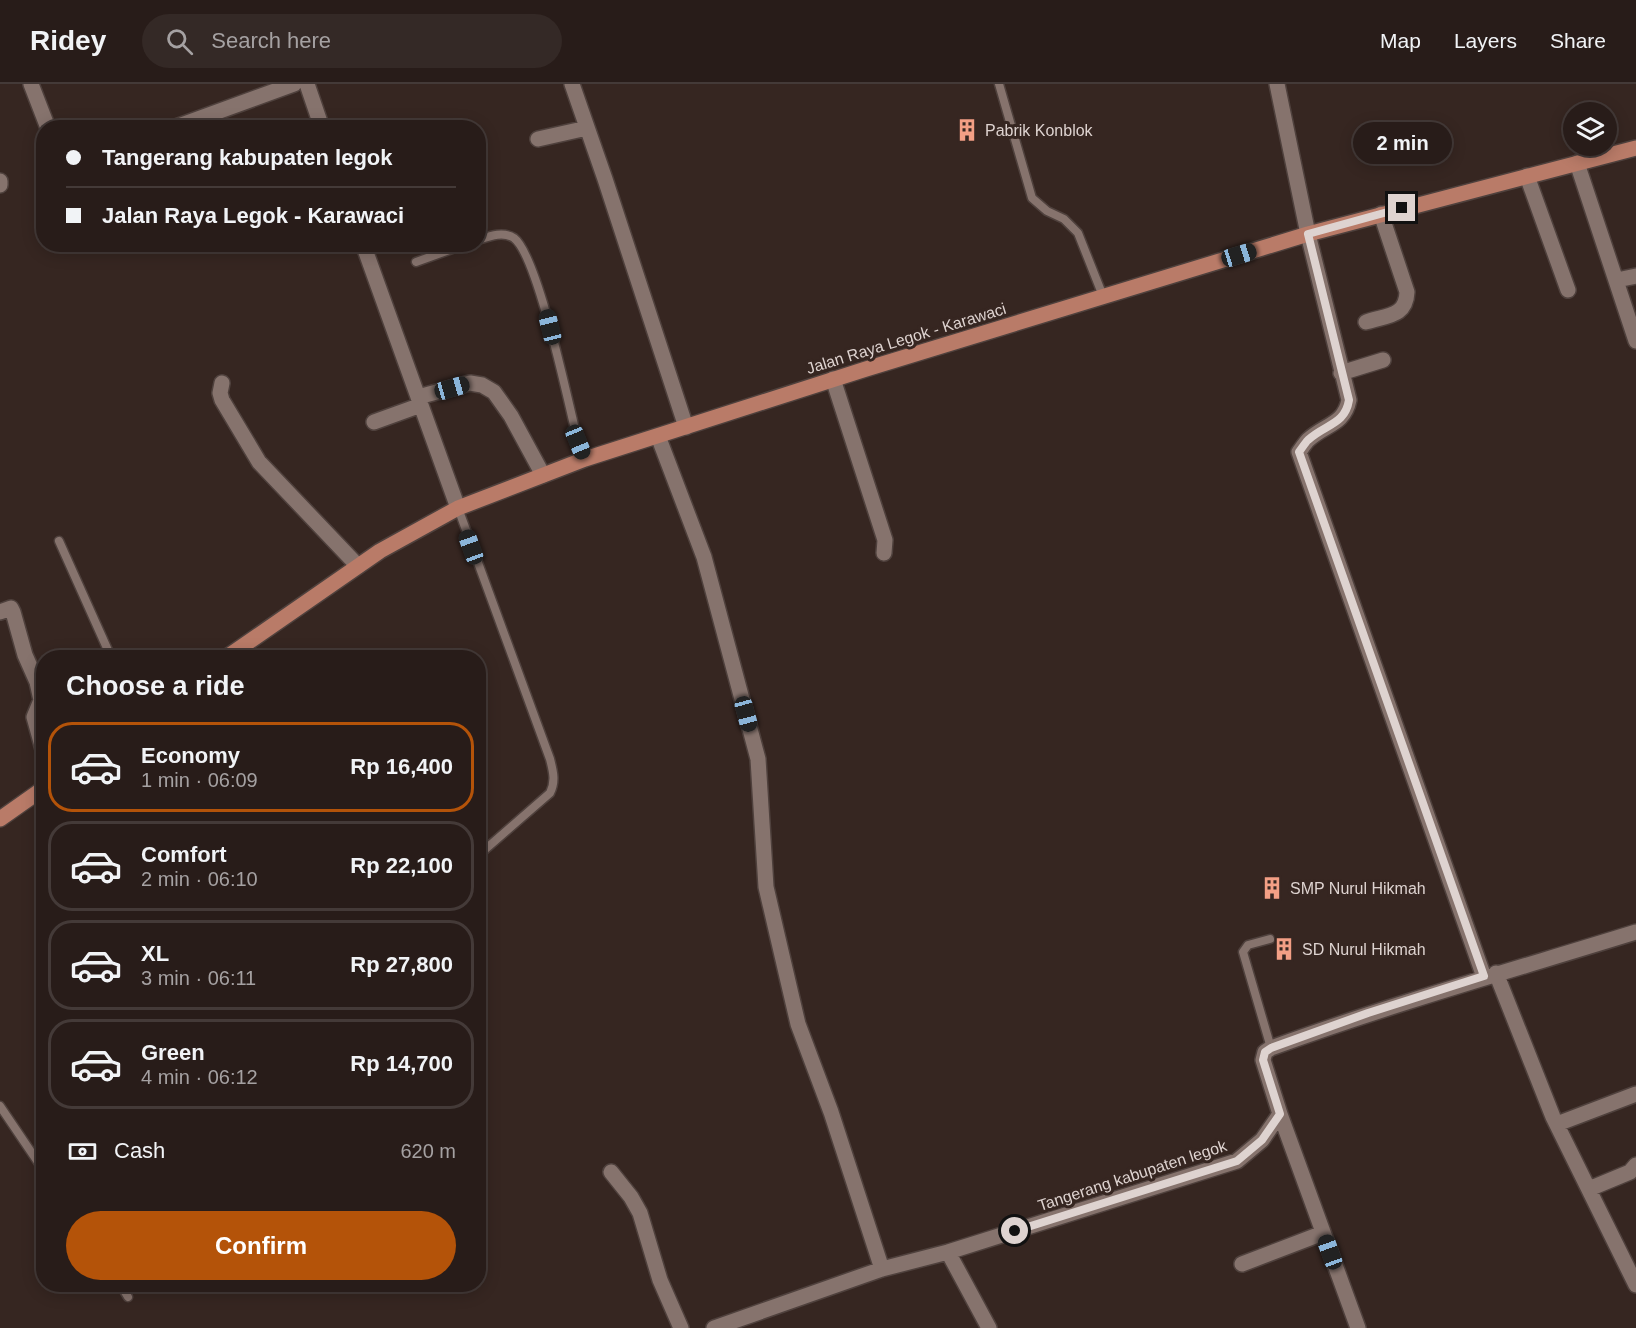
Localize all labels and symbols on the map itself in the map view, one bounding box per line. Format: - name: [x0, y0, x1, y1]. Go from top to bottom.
- building icon: Pabrik Konblok: [954, 117, 980, 143]
- callout: 2 min: [1352, 121, 1452, 163]
- place label: Pabrik Konblok: [985, 122, 1094, 139]
- route end: [1388, 194, 1415, 221]
- car: [1219, 241, 1259, 269]
- street label: Jalan Raya Legok - Karawaci: [804, 300, 1008, 377]
- car: [537, 307, 563, 347]
- car: [432, 374, 472, 402]
- car: [563, 422, 593, 462]
- car: [456, 527, 486, 567]
- car: [733, 694, 759, 734]
- building icon: SMP Nurul Hikmah: [1259, 875, 1285, 901]
- place label: SMP Nurul Hikmah: [1290, 880, 1426, 897]
- building icon: SD Nurul Hikmah: [1271, 936, 1297, 962]
- place label: SD Nurul Hikmah: [1302, 941, 1426, 958]
- street label: Tangerang kabupaten legok: [1036, 1137, 1230, 1214]
- route start: [1001, 1217, 1028, 1244]
- car: [1315, 1232, 1345, 1272]

